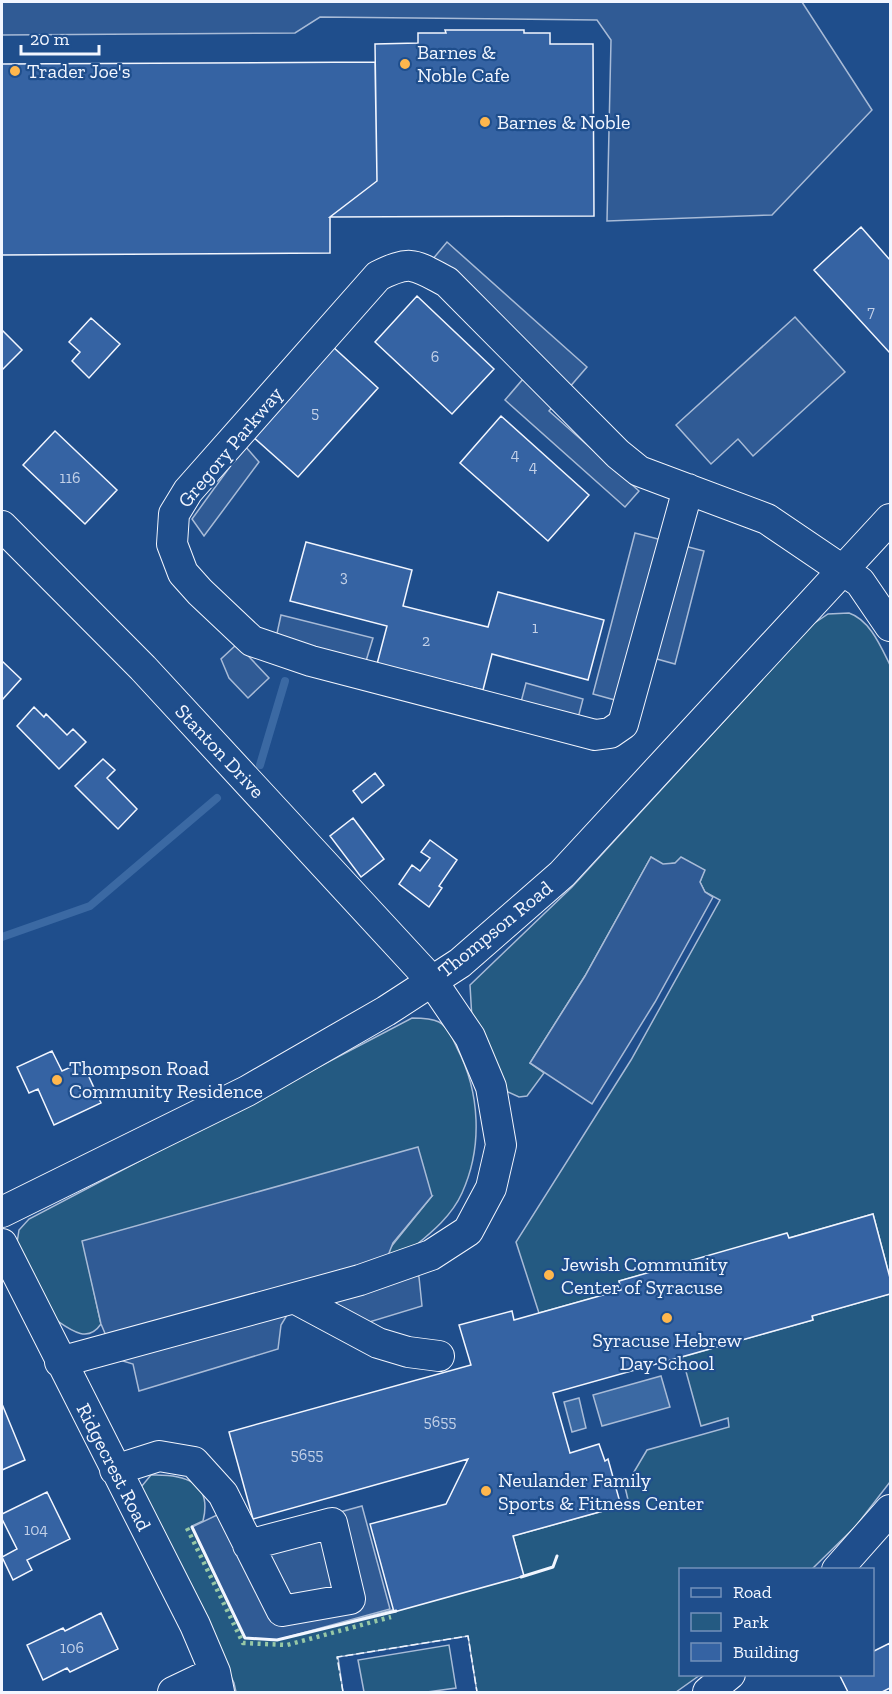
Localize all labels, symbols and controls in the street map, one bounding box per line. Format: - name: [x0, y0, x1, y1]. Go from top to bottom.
- scale bar: [21, 18, 99, 56]
- text: 20 m: [30, 28, 70, 50]
- place label: Barnes & Noble Cafe: [417, 40, 510, 87]
- marker: Barnes & Noble Cafe: [398, 57, 412, 71]
- place label: Trader Joe's: [27, 59, 130, 83]
- marker: Trader Joe's: [8, 64, 22, 78]
- place label: Barnes & Noble: [497, 110, 630, 134]
- marker: Barnes & Noble: [478, 115, 492, 129]
- house number: 7: [867, 302, 875, 321]
- house number: 6: [431, 347, 439, 366]
- street label: Gregory Parkway: [173, 381, 288, 512]
- house number: 5: [311, 403, 319, 422]
- house number: 4: [511, 445, 520, 464]
- house number: 4: [529, 457, 538, 476]
- house number: 116: [60, 468, 80, 487]
- house number: 3: [340, 567, 348, 586]
- house number: 1: [532, 618, 538, 637]
- house number: 2: [422, 631, 430, 650]
- street label: Stanton Drive: [170, 699, 270, 803]
- street label: Thompson Road: [433, 876, 557, 982]
- place label: Thompson Road Community Residence: [69, 1056, 263, 1103]
- marker: Thompson Road Community Residence: [50, 1073, 64, 1087]
- place label: Jewish Community Center of Syracuse: [561, 1252, 728, 1299]
- marker: Jewish Community Center of Syracuse: [542, 1268, 556, 1282]
- marker: Syracuse Hebrew Day School: [660, 1311, 674, 1325]
- place label: Syracuse Hebrew Day School: [592, 1328, 742, 1375]
- street label: Ridgecrest Road: [72, 1399, 156, 1535]
- house number: 5655: [423, 1412, 457, 1431]
- house number: 5655: [290, 1445, 324, 1464]
- place label: Neulander Family Sports & Fitness Center: [498, 1468, 704, 1515]
- marker: Neulander Family Sports & Fitness Center: [479, 1484, 493, 1498]
- house number: 104: [24, 1520, 48, 1539]
- legend: [679, 1568, 874, 1676]
- text: Road: [733, 1581, 772, 1603]
- text: Park: [733, 1611, 769, 1633]
- house number: 106: [60, 1638, 84, 1657]
- text: Building: [733, 1641, 799, 1663]

